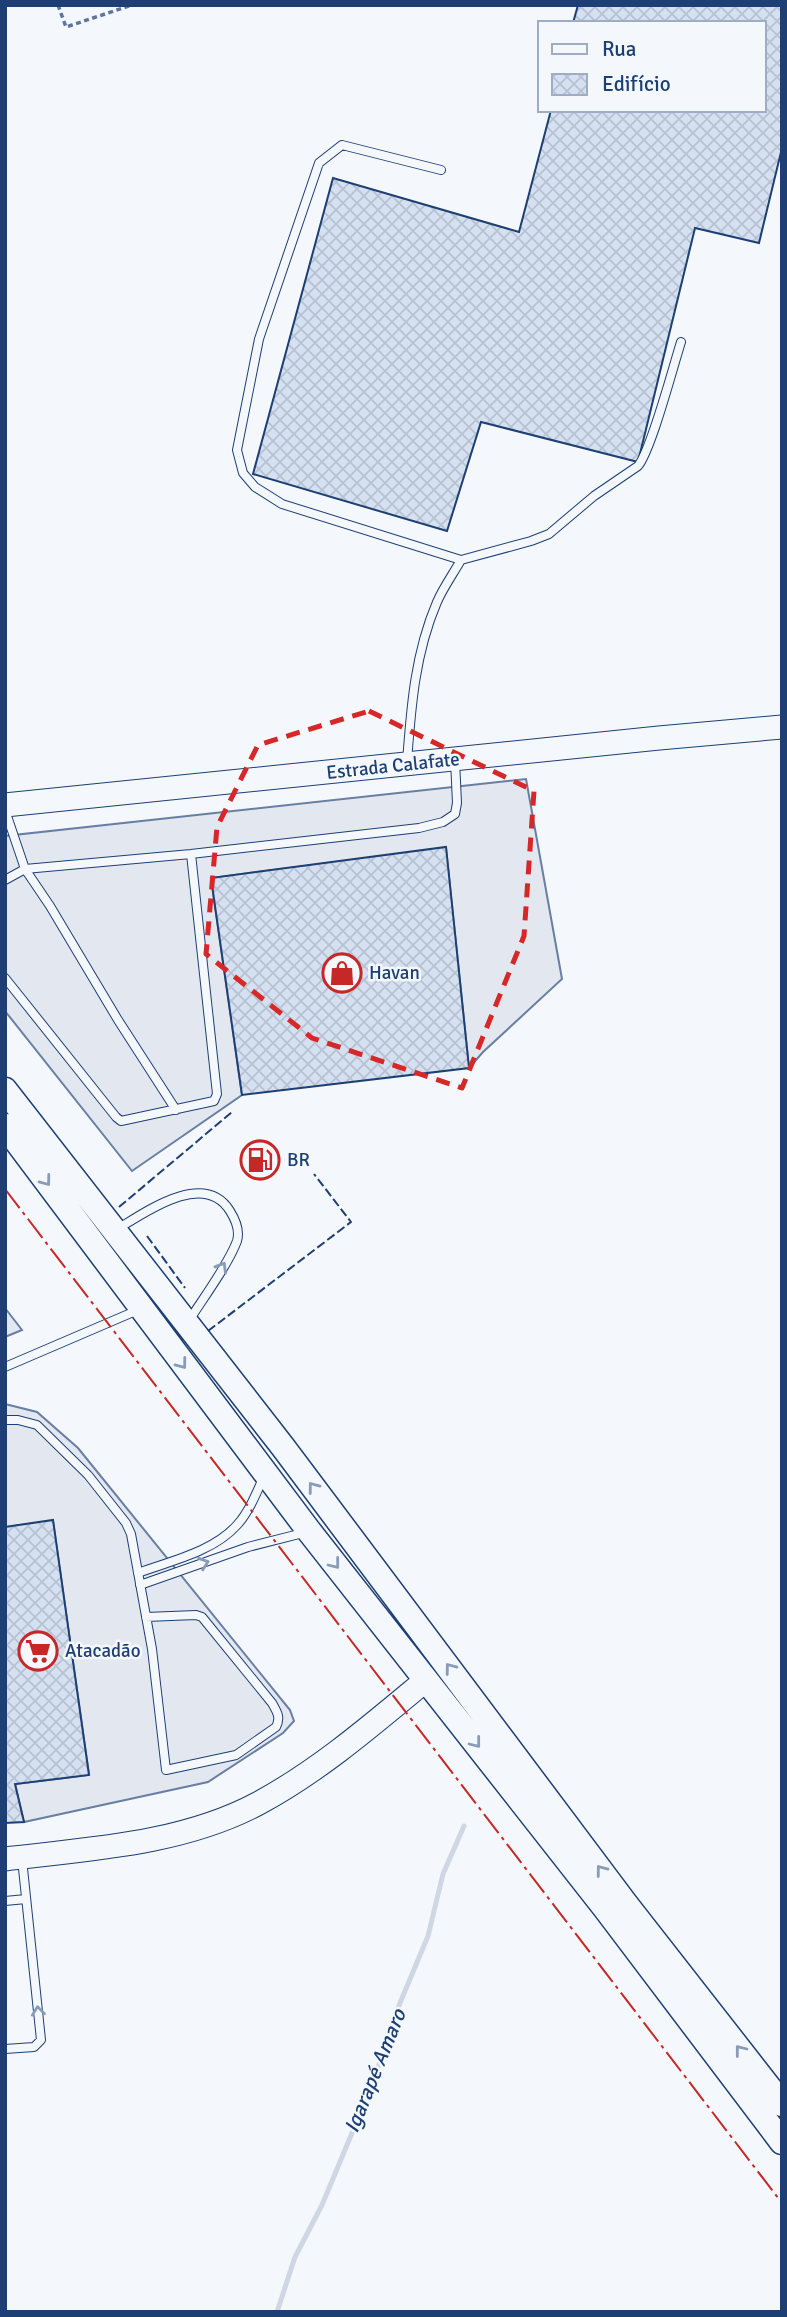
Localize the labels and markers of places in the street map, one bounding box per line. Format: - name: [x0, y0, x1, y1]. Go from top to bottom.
- shop icon: Havan: [321, 952, 363, 994]
- place label: Havan: [369, 961, 420, 985]
- fuel station icon: BR: [239, 1139, 281, 1181]
- place label: BR: [287, 1148, 310, 1172]
- supermarket icon: Atacadão: [17, 1630, 59, 1672]
- place label: Atacadão: [65, 1639, 141, 1663]

